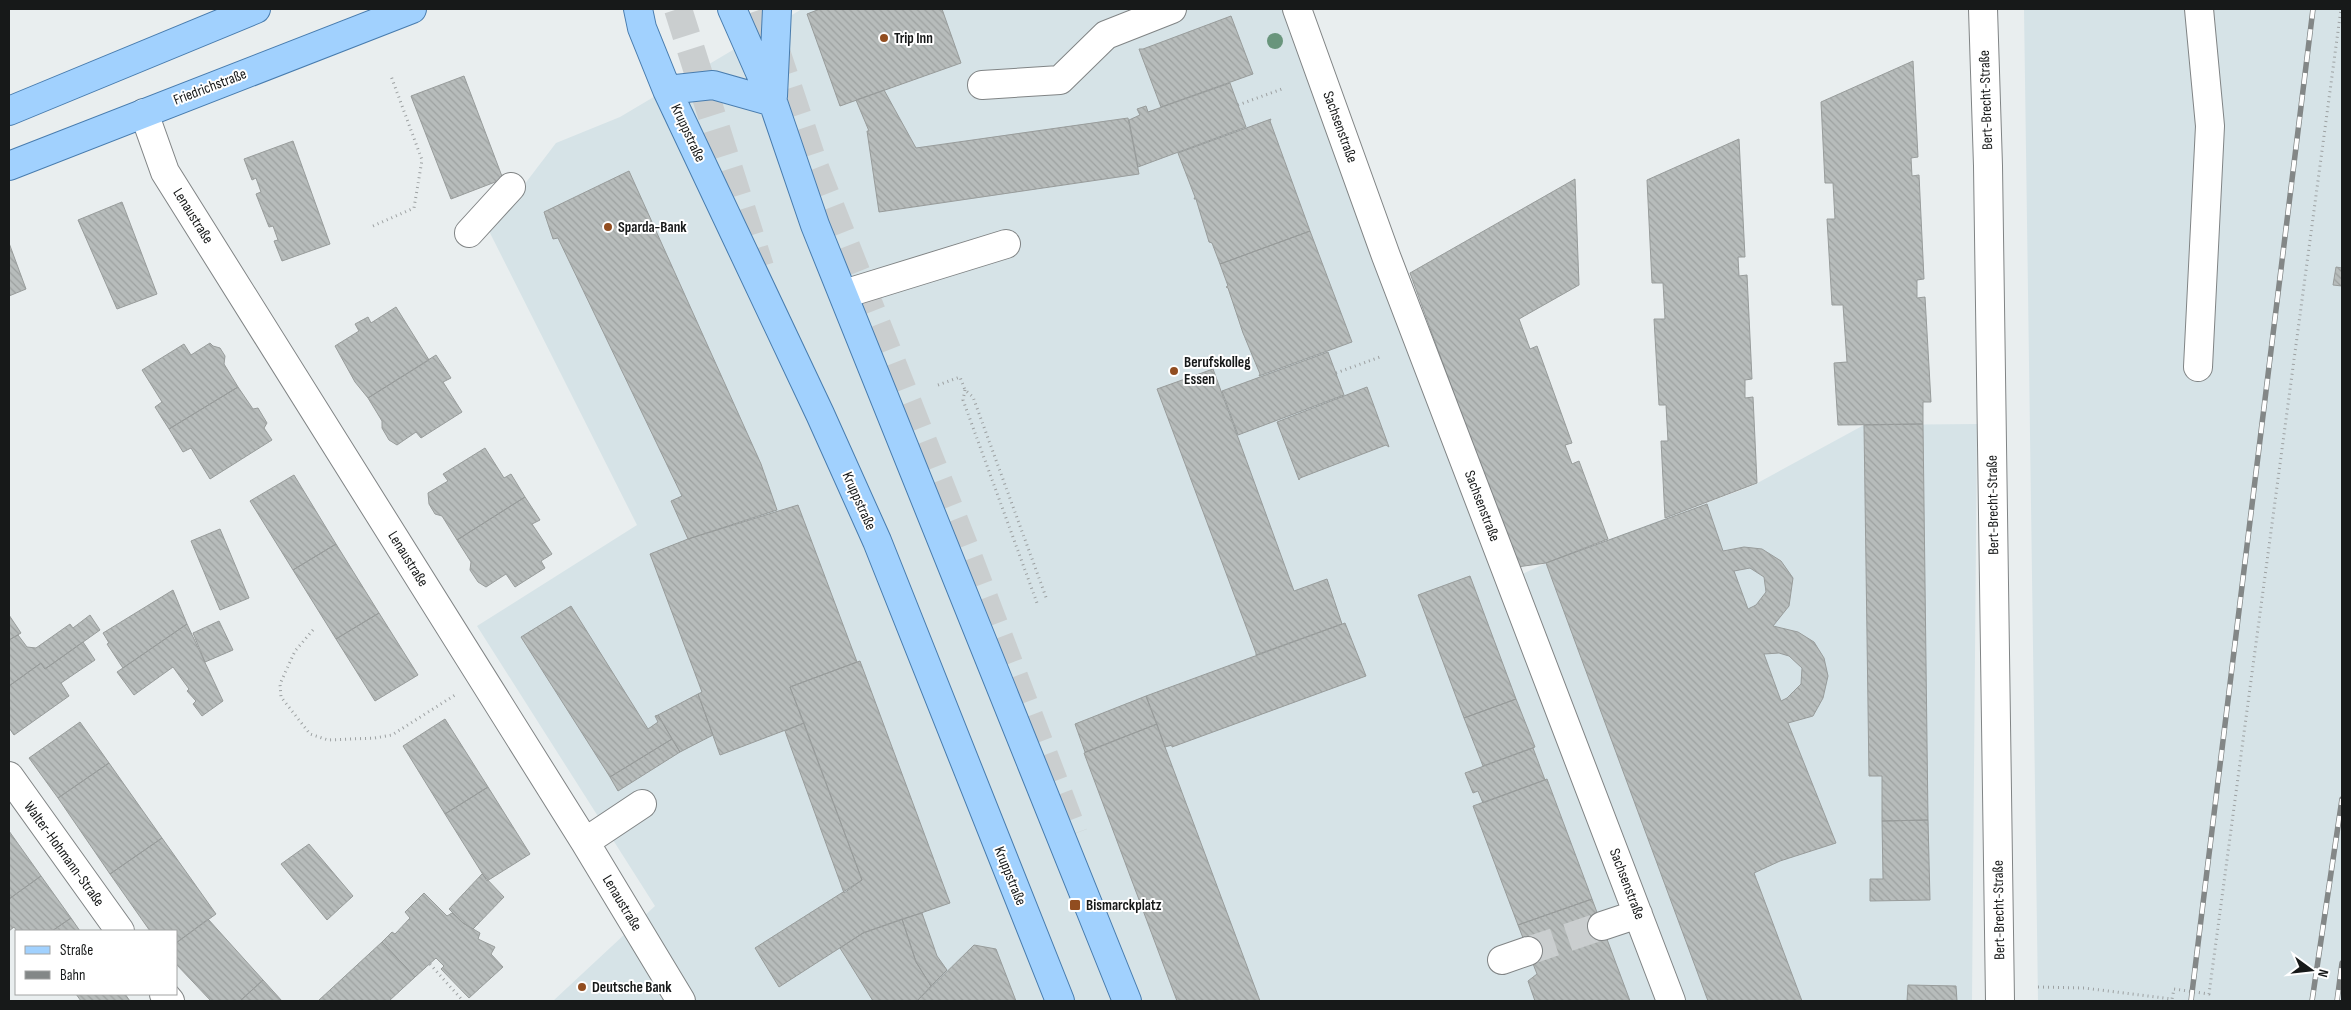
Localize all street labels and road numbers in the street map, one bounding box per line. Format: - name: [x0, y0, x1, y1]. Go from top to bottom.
- street label: Bert-Brecht-Straße: [1975, 50, 1997, 150]
- street label: Friedrichstraße: [171, 64, 249, 110]
- street label: Sachsenstraße: [1318, 89, 1362, 165]
- street label: Kruppstraße: [666, 101, 710, 165]
- street label: Lenaustraße: [169, 185, 217, 247]
- street label: Bert-Brecht-Straße: [1983, 455, 2003, 555]
- street label: Sachsenstraße: [1460, 468, 1504, 544]
- street label: Kruppstraße: [838, 469, 880, 533]
- street label: Lenaustraße: [384, 528, 432, 590]
- street label: Walter-Hohmann-Straße: [20, 798, 108, 910]
- street label: Kruppstraße: [990, 844, 1030, 908]
- street label: Sachsenstraße: [1605, 846, 1649, 922]
- street label: Bert-Brecht-Straße: [1989, 860, 2009, 960]
- street label: Lenaustraße: [598, 872, 646, 934]

